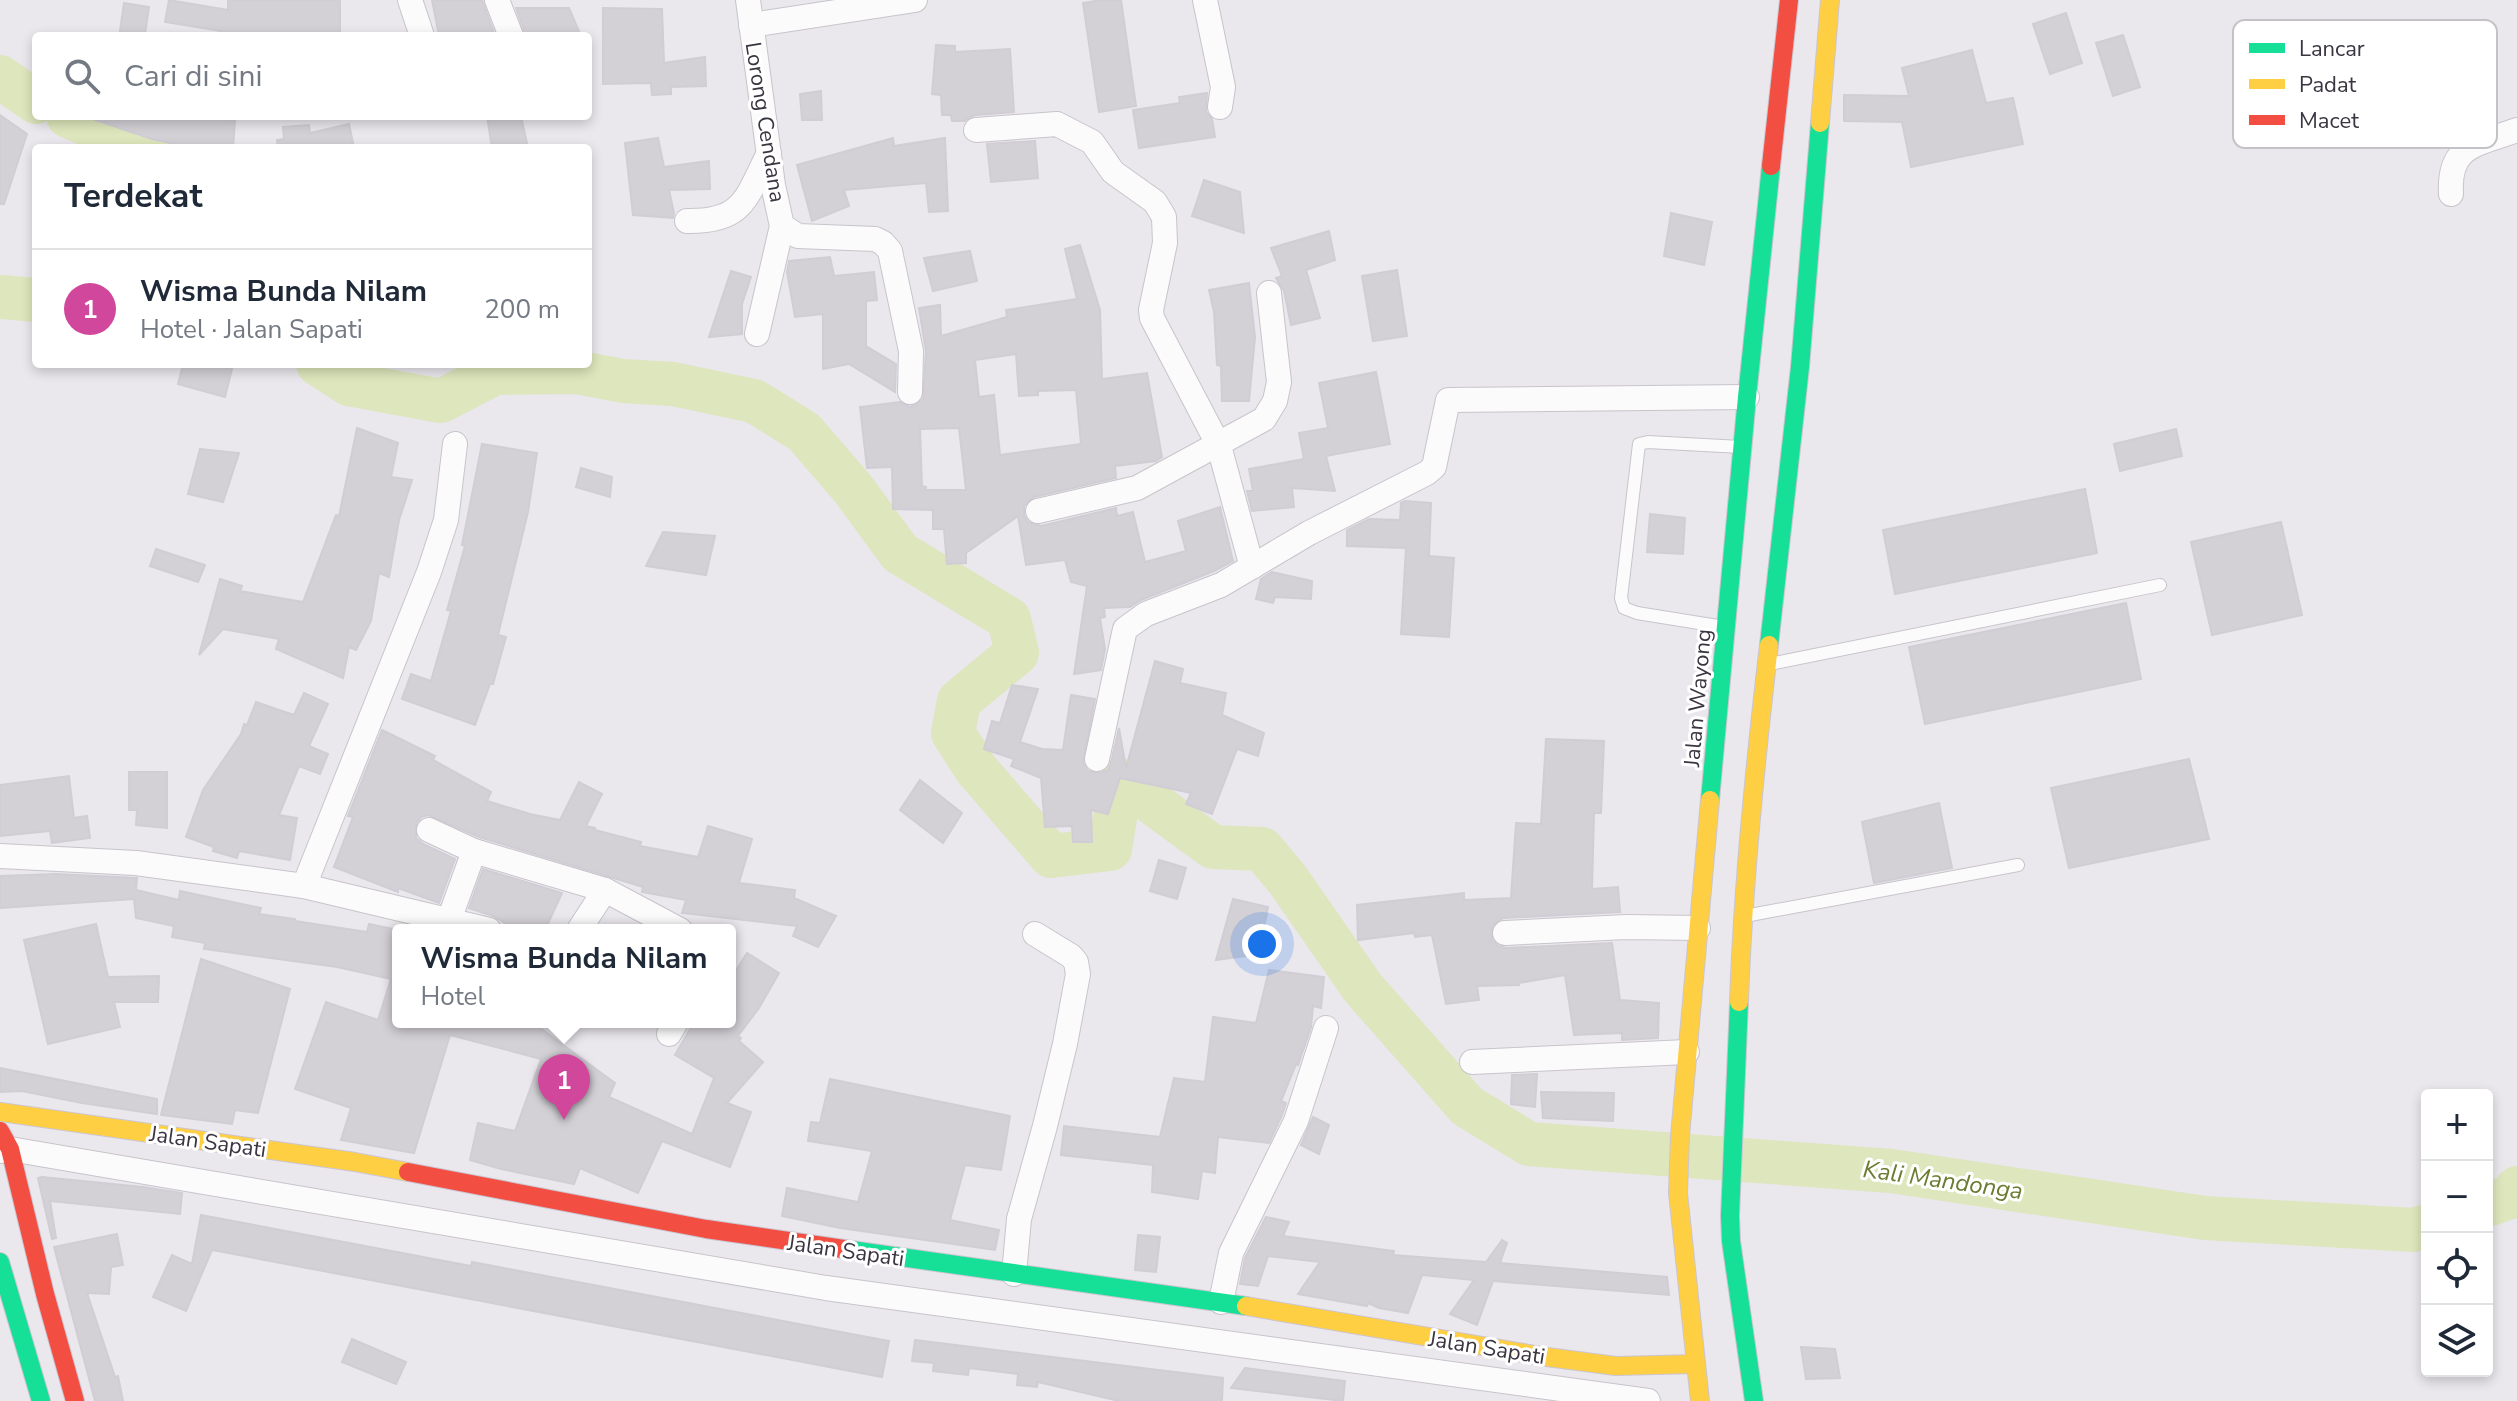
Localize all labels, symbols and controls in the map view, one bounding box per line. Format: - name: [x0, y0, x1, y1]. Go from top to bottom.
- legend: [2233, 20, 2497, 148]
- search box: [32, 32, 592, 120]
- text: Lancar: [2299, 34, 2365, 64]
- street label: Lorong Cendana: [738, 40, 792, 204]
- icon: search: [60, 54, 104, 98]
- text: Cari di sini: [124, 56, 263, 97]
- text: Padat: [2299, 70, 2357, 100]
- text: Macet: [2299, 106, 2359, 136]
- text: Terdekat: [64, 173, 202, 219]
- text: Wisma Bunda Nilam: [140, 271, 427, 312]
- text: 1: [82, 292, 98, 327]
- text: 200 m: [484, 292, 560, 327]
- text: Hotel · Jalan Sapati: [140, 312, 363, 347]
- street label: Jalan Wayong: [1677, 628, 1719, 769]
- popup: [392, 924, 736, 1028]
- your location: [1242, 924, 1282, 964]
- text: Wisma Bunda Nilam: [421, 938, 707, 979]
- text: Hotel: [421, 979, 485, 1014]
- pin: 1: [538, 1054, 590, 1120]
- map controls: [2421, 1089, 2493, 1377]
- button: +: [2421, 1089, 2493, 1161]
- street label: Jalan Sapati: [147, 1119, 268, 1165]
- water label: Kali Mandonga: [1861, 1153, 2025, 1207]
- button: −: [2421, 1161, 2493, 1233]
- street label: Jalan Sapati: [785, 1228, 906, 1274]
- button: locate: [2421, 1233, 2493, 1305]
- button: layers: [2421, 1305, 2493, 1377]
- street label: Jalan Sapati: [1425, 1324, 1547, 1372]

